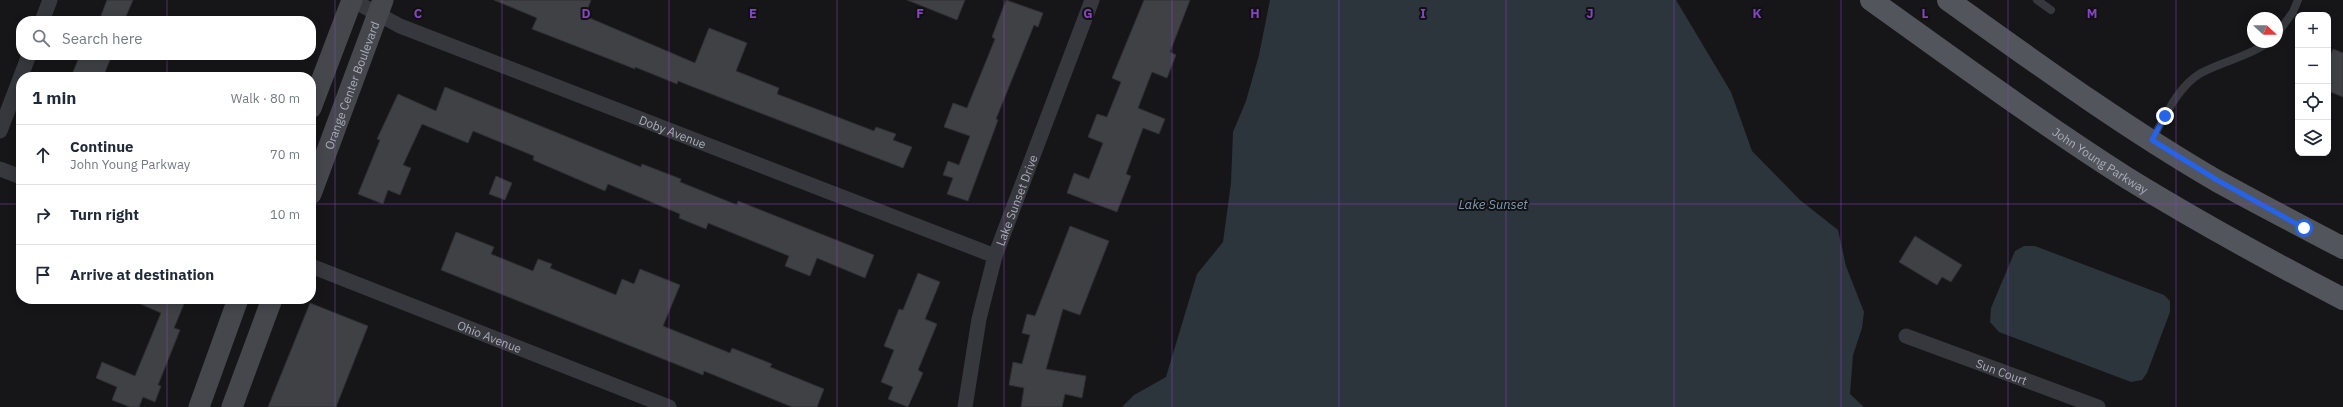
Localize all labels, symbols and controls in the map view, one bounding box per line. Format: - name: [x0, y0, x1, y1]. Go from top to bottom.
- text: C: [414, 5, 423, 22]
- text: D: [581, 5, 591, 22]
- text: E: [749, 5, 757, 22]
- text: F: [916, 5, 924, 22]
- text: G: [1083, 5, 1093, 22]
- text: H: [1250, 5, 1260, 22]
- text: I: [1420, 5, 1426, 22]
- text: J: [1586, 5, 1594, 22]
- text: K: [1752, 5, 1762, 22]
- text: L: [1922, 5, 1929, 22]
- text: M: [2087, 5, 2097, 22]
- north arrow: [2247, 12, 2283, 48]
- map controls: [2295, 12, 2331, 156]
- button: +: [2295, 12, 2331, 48]
- search box: [16, 16, 316, 60]
- street label: Orange Center Boulevard: [321, 19, 382, 151]
- icon: search: [30, 27, 52, 49]
- text: Search here: [62, 29, 142, 48]
- button: −: [2295, 48, 2331, 84]
- button: locate: [2295, 84, 2331, 120]
- text: 1 min: [32, 87, 76, 109]
- text: Walk · 80 m: [231, 90, 300, 107]
- route end: [2156, 107, 2174, 125]
- street label: Doby Avenue: [637, 112, 709, 151]
- button: layers: [2295, 120, 2331, 156]
- street label: John Young Parkway: [2050, 124, 2151, 197]
- text: Continue: [70, 137, 134, 156]
- icon: ahead: [32, 144, 54, 166]
- text: 70 m: [270, 146, 300, 163]
- street label: Lake Sunset Drive: [992, 152, 1040, 248]
- text: John Young Parkway: [70, 156, 190, 173]
- water label: Lake Sunset: [1459, 196, 1528, 213]
- icon: right: [32, 204, 54, 226]
- text: Turn right: [70, 205, 139, 224]
- text: 10 m: [270, 206, 300, 223]
- route start: [2295, 219, 2313, 237]
- icon: arrive: [32, 264, 54, 286]
- text: Arrive at destination: [70, 265, 214, 284]
- street label: Ohio Avenue: [455, 317, 524, 356]
- street label: Sun Court: [1974, 355, 2029, 388]

